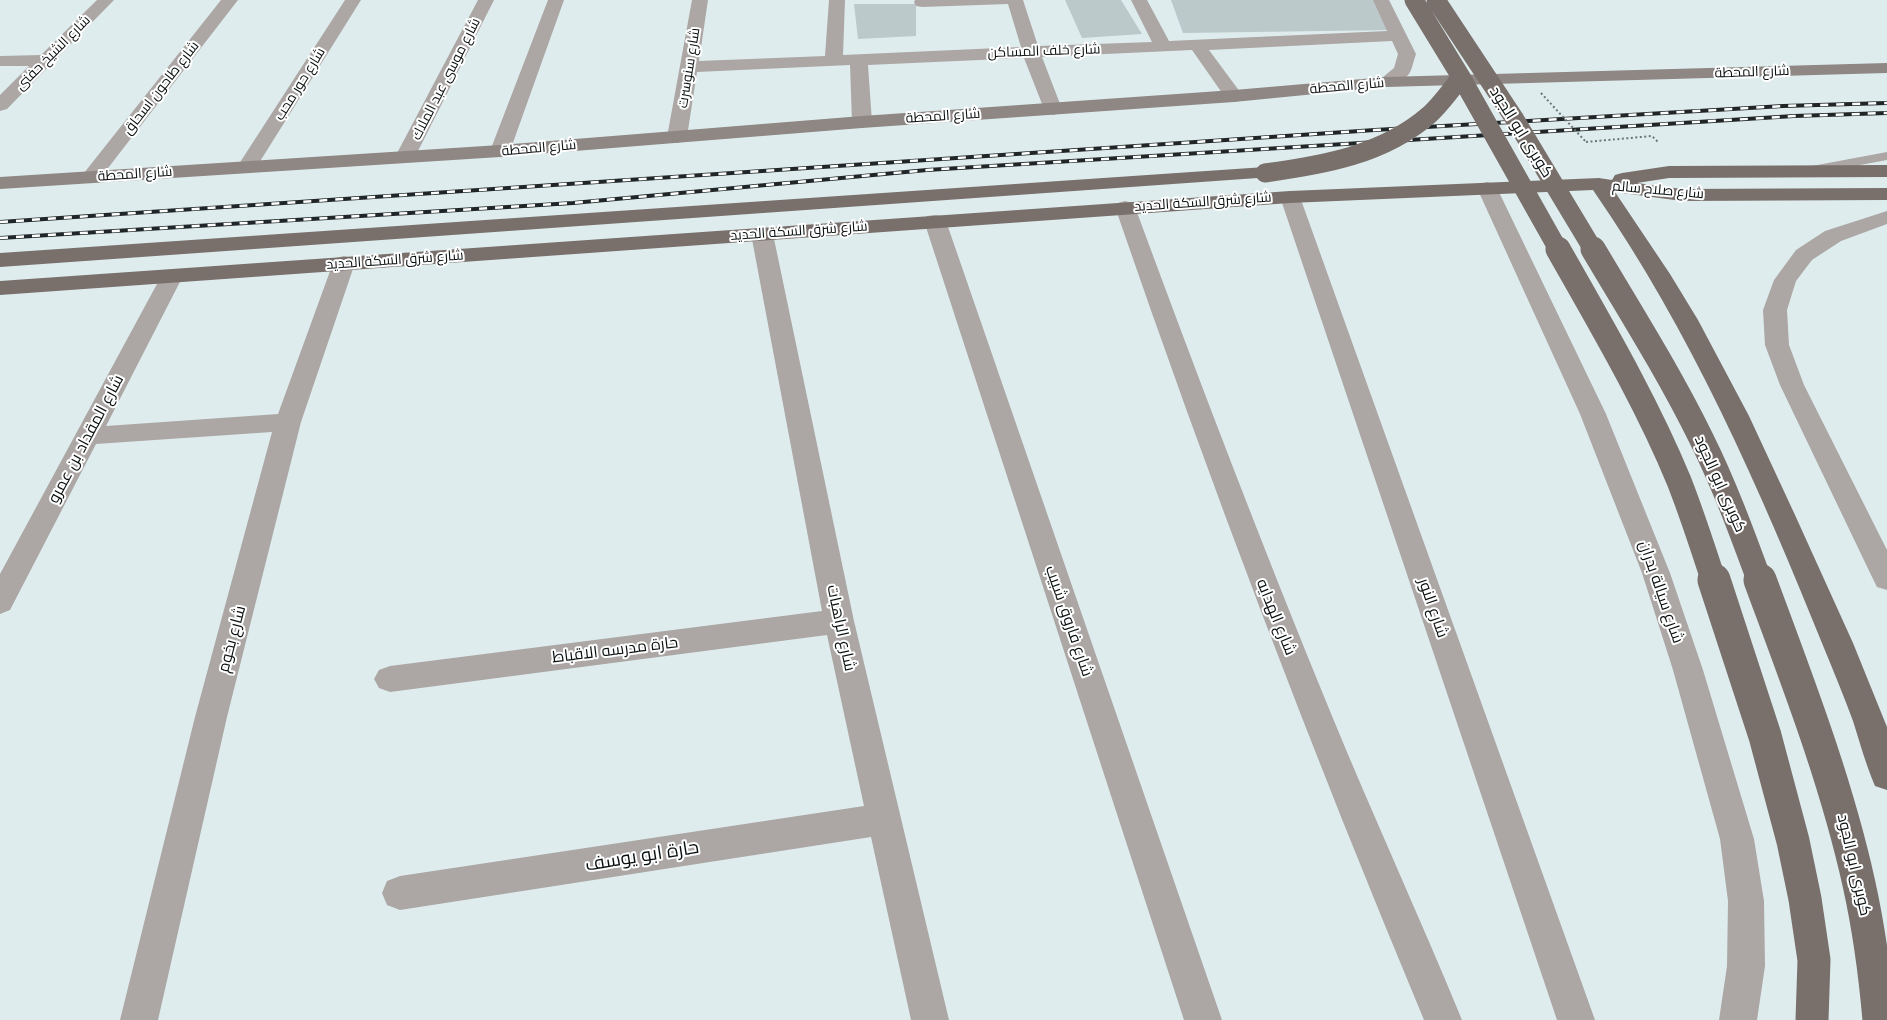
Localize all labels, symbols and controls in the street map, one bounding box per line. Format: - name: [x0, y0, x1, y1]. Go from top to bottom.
- street label: شارع الشيخ حفنى: [12, 12, 94, 94]
- street label: شارع موسى عبد الملاك: [408, 15, 484, 143]
- street label: شارع سنوسرت: [674, 27, 704, 109]
- street label: شارع طاحون اسحاق: [119, 38, 203, 138]
- street label: شارع خلف المساكن: [987, 41, 1101, 61]
- street label: شارع حور محب: [271, 44, 329, 124]
- street label: شارع المحطة: [1714, 62, 1790, 82]
- street label: شارع المحطة: [1309, 74, 1385, 98]
- street label: كوبرى ابو الجود: [1485, 83, 1557, 181]
- street label: شارع المحطة: [905, 105, 981, 127]
- street label: شارع المحطة: [501, 136, 577, 160]
- street label: شارع المحطة: [97, 163, 173, 185]
- street label: شارع صلاح سالم: [1611, 178, 1705, 202]
- street label: شارع شرق السكة الحديد: [1134, 189, 1272, 215]
- street label: شارع شرق السكة الحديد: [730, 218, 868, 244]
- street label: شارع شرق السكة الحديد: [326, 247, 464, 273]
- street label: شارع المقداد بن عمرو: [44, 371, 128, 507]
- street label: كوبرى ابو الجود: [1690, 433, 1750, 535]
- street label: شارع سيالة بدران: [1634, 538, 1688, 646]
- street label: شارع فاروق شبيب: [1041, 563, 1097, 679]
- street label: شارع الهدايه: [1252, 576, 1300, 658]
- street label: شارع النور: [1414, 576, 1452, 640]
- street label: شارع الراهبات: [822, 583, 860, 673]
- street label: شارع بخوم: [214, 604, 250, 674]
- street label: حارة مدرسه الاقباط: [551, 633, 679, 667]
- street label: كوبرى ابو الجود: [1833, 812, 1875, 918]
- street label: حارة ابو يوسف: [583, 836, 701, 876]

